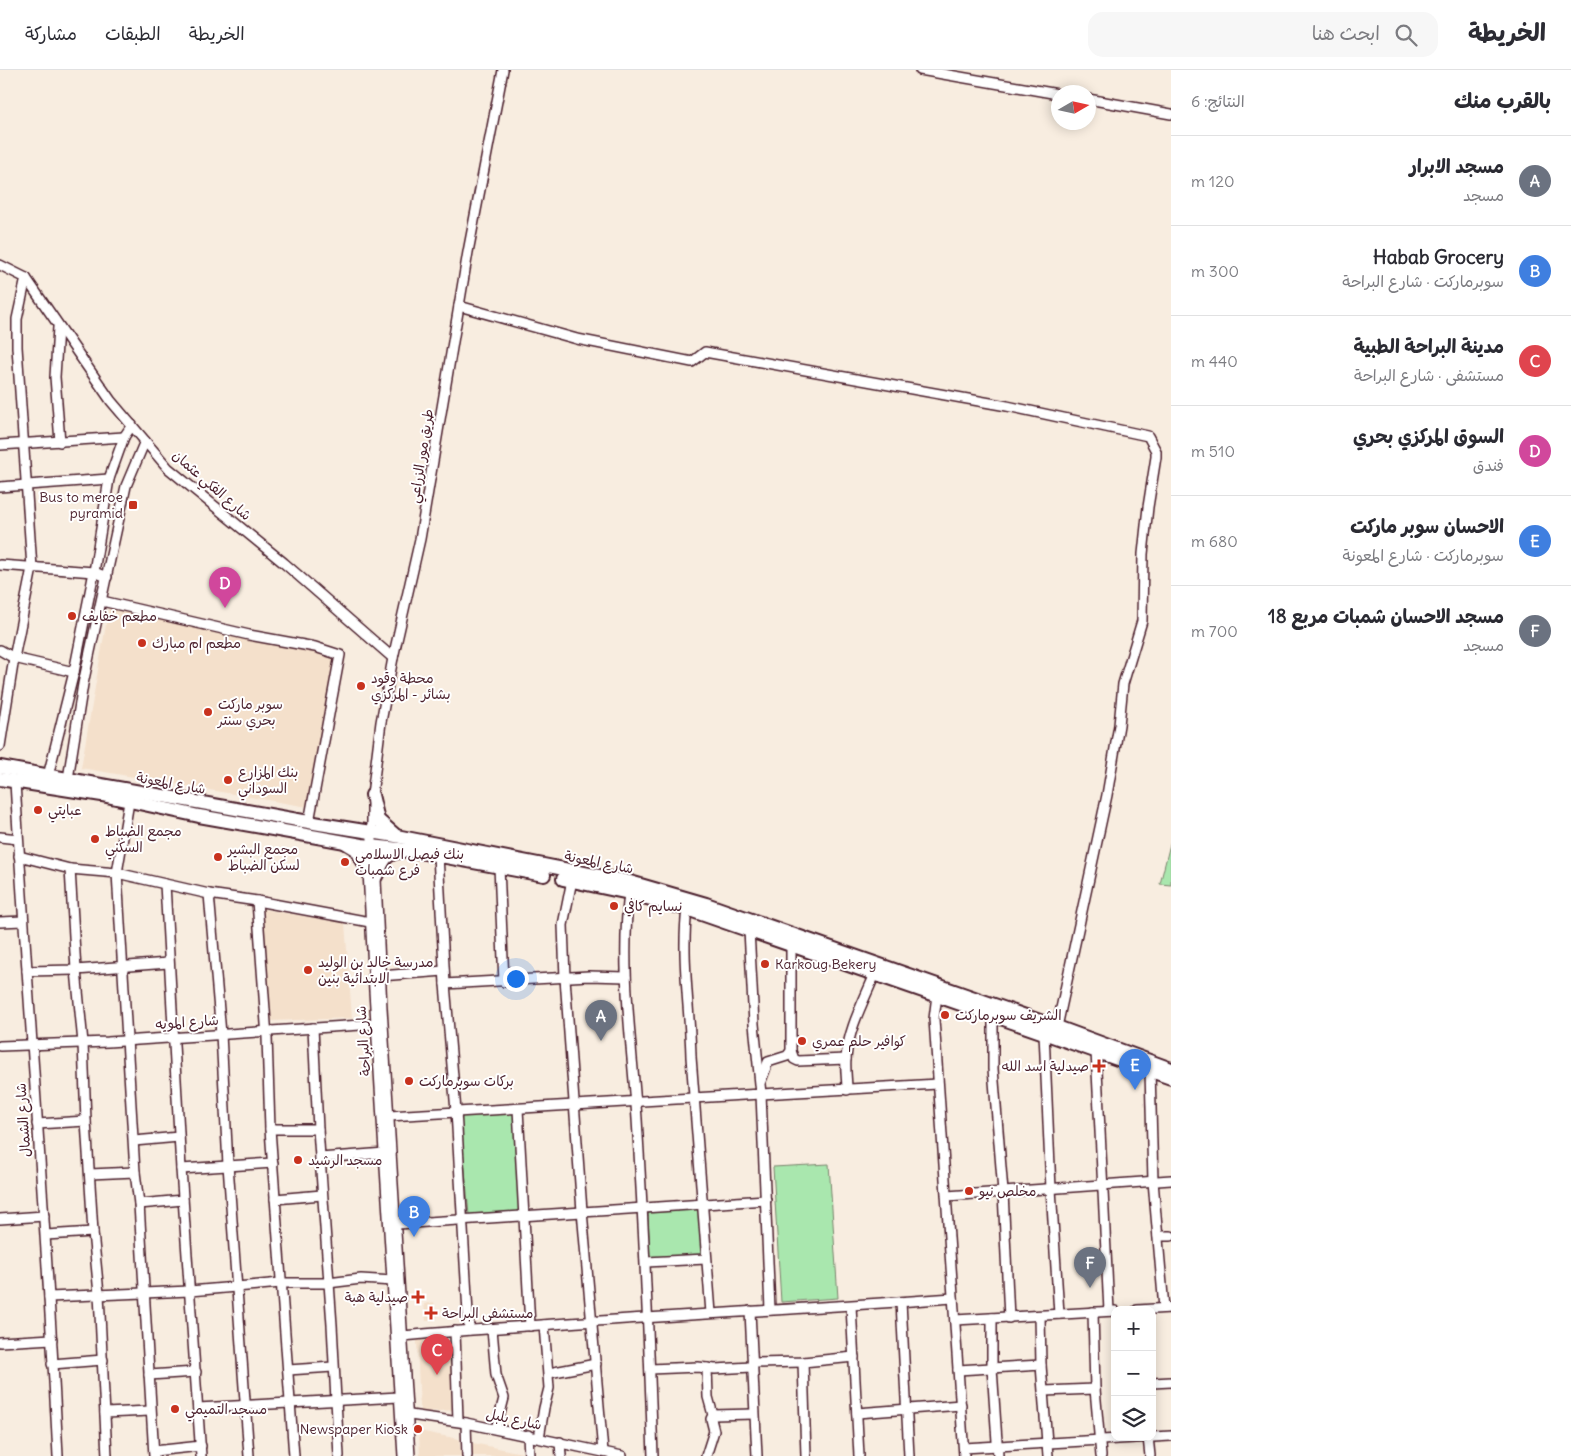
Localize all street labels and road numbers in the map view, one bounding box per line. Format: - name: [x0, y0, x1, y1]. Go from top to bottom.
- street label: طريق مور الزراعي: [405, 408, 441, 505]
- street label: شارع الفكي عثمان: [166, 446, 255, 527]
- street label: شارع المعونة: [135, 768, 207, 799]
- street label: شارع المعونة: [563, 846, 635, 878]
- street label: شارع البراحة: [352, 1005, 375, 1077]
- street label: شارع المويه: [155, 1011, 219, 1034]
- street label: شارع الشمال: [11, 1082, 36, 1158]
- street label: شارع بلبل: [484, 1404, 543, 1435]

